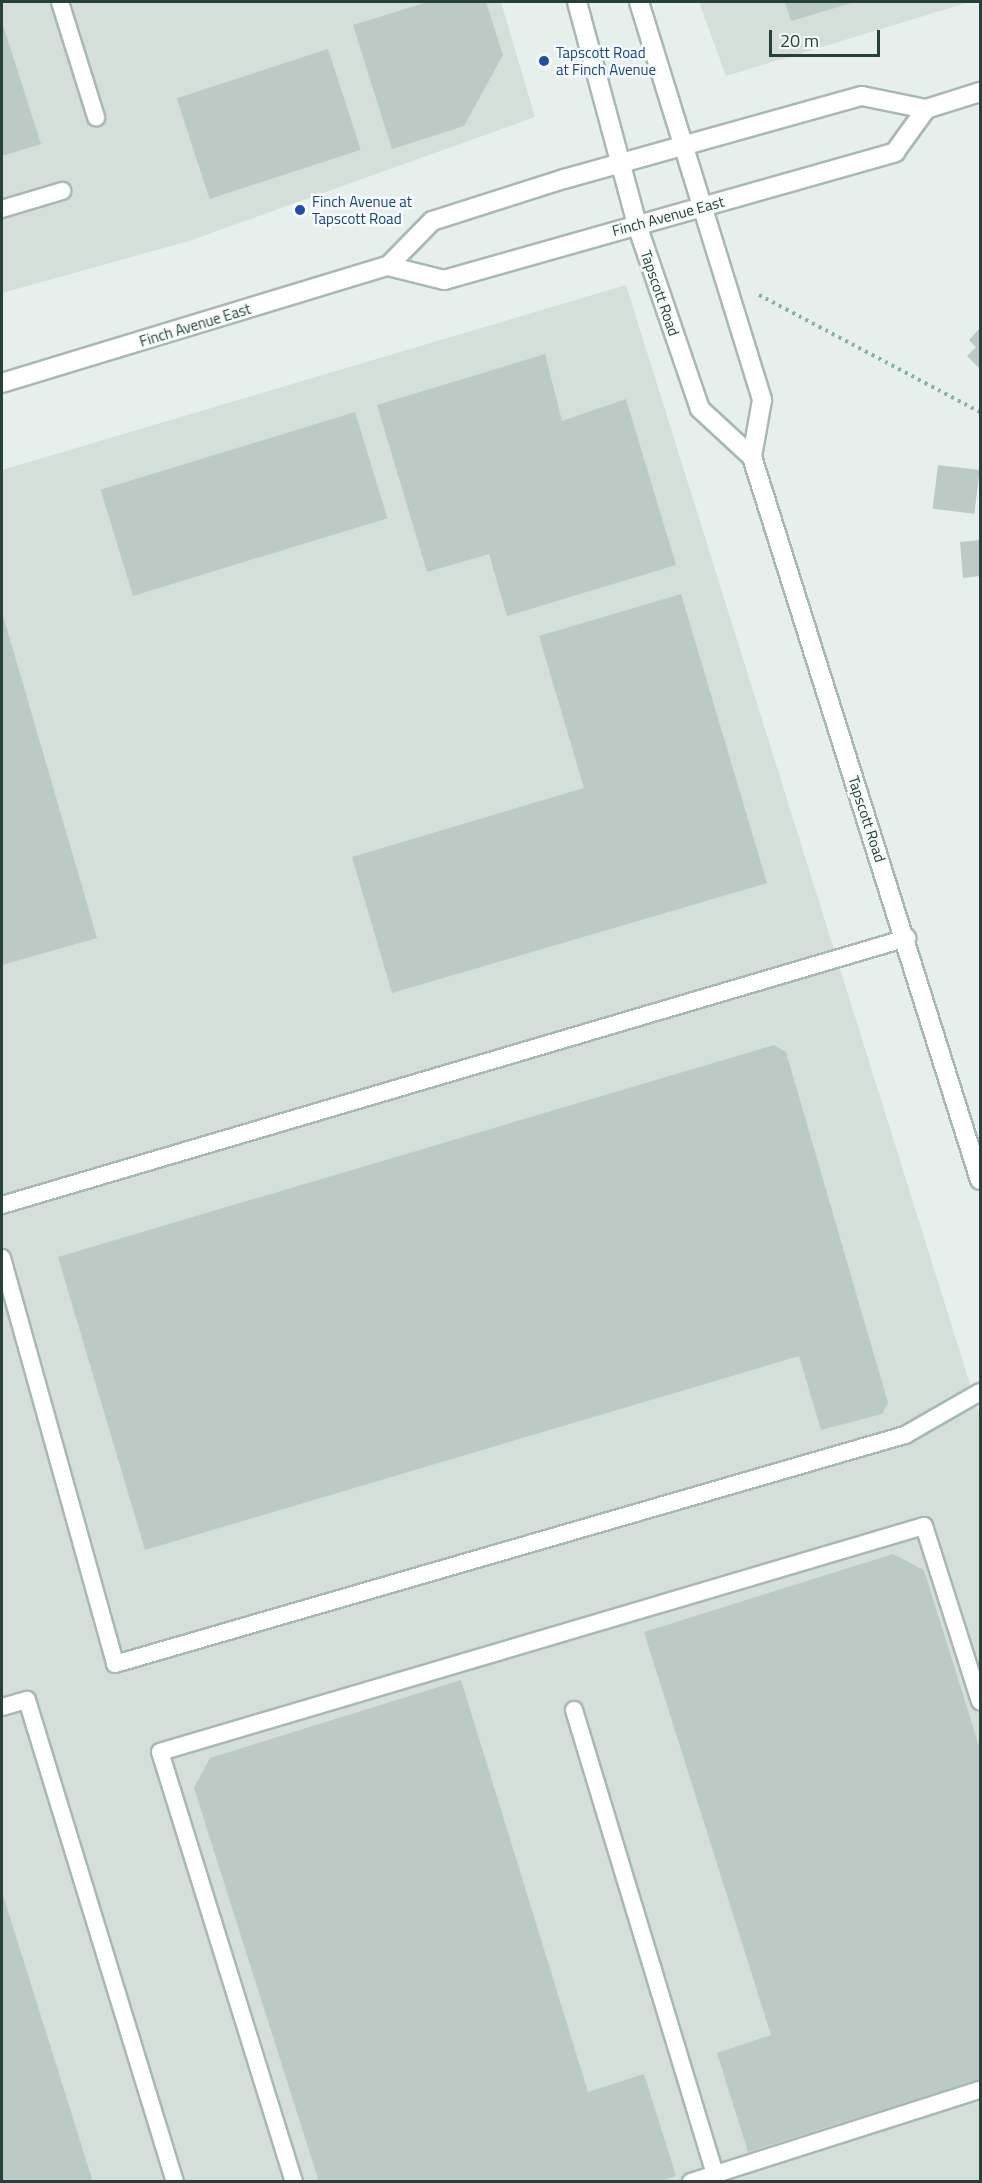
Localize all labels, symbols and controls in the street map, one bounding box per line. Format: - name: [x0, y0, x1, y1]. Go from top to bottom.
- scale bar: [772, 18, 883, 56]
- text: 20 m: [780, 27, 819, 54]
- place label: Tapscott Road at Finch Avenue: [556, 43, 656, 78]
- marker: Tapscott Road at Finch Avenue: [537, 54, 551, 68]
- place label: Finch Avenue at Tapscott Road: [312, 192, 412, 227]
- street label: Finch Avenue East: [610, 192, 726, 240]
- marker: Finch Avenue at Tapscott Road: [293, 203, 307, 217]
- street label: Tapscott Road: [637, 248, 683, 338]
- street label: Finch Avenue East: [137, 300, 253, 350]
- street label: Tapscott Road: [845, 774, 889, 864]

